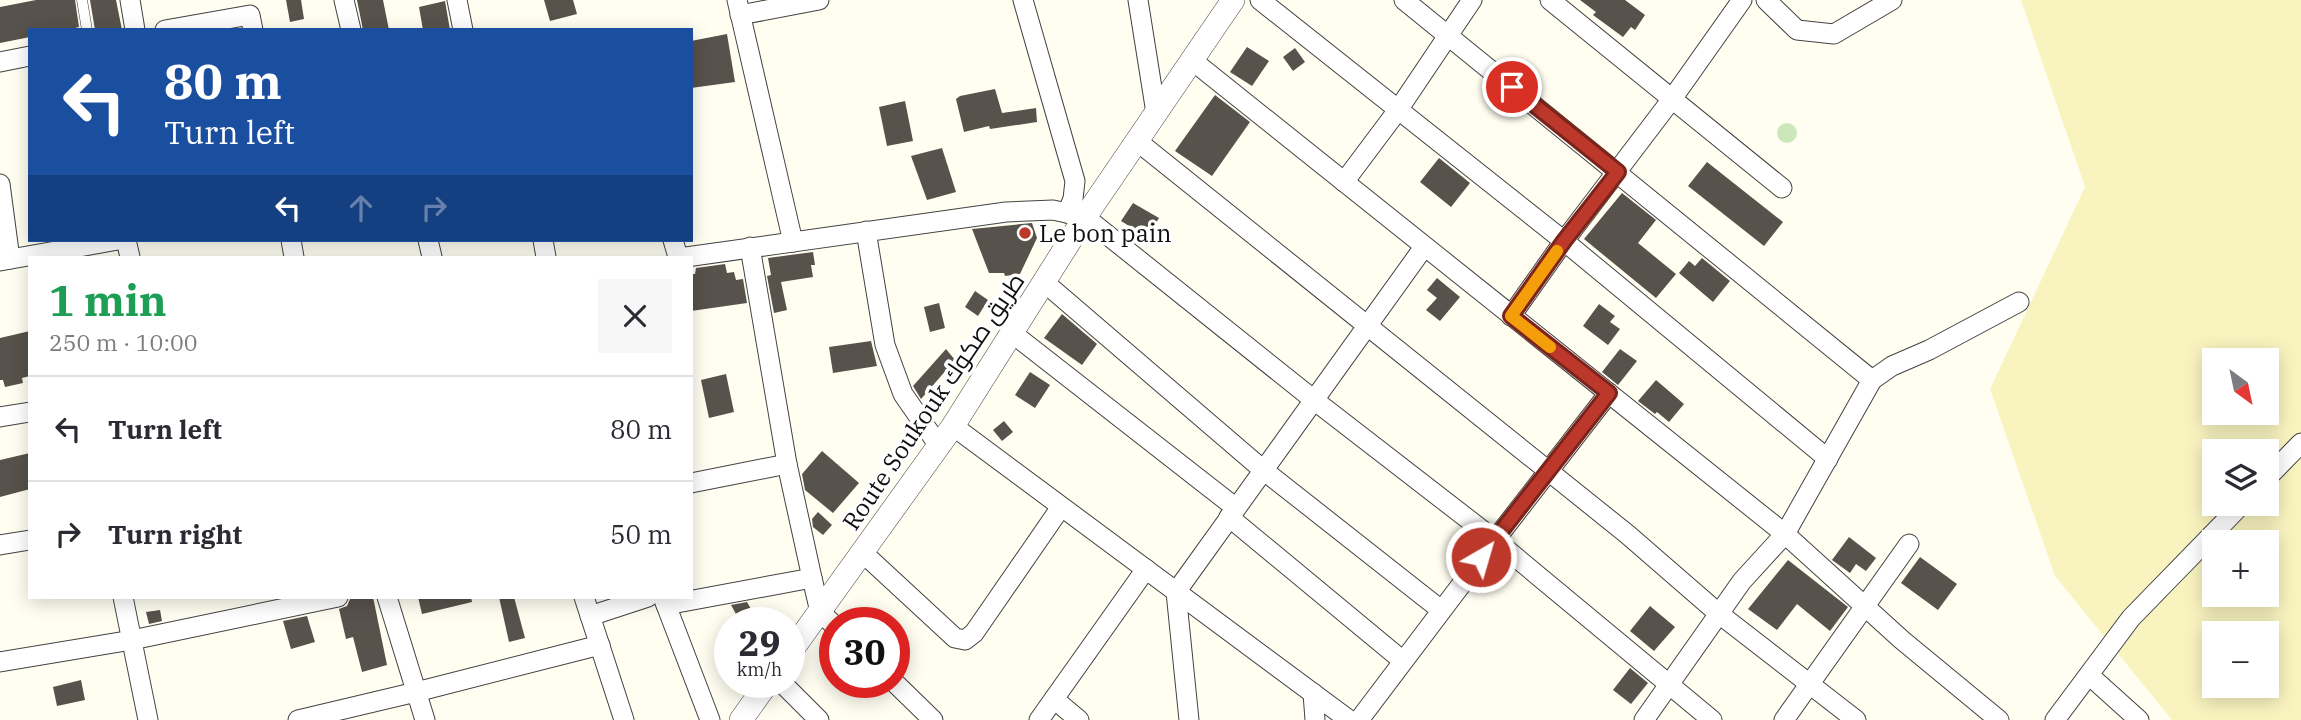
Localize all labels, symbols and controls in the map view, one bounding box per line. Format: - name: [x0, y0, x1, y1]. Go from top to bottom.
- text: 80 m: [164, 49, 282, 112]
- icon: left: [49, 56, 140, 147]
- pin: [1482, 57, 1542, 117]
- icon: arrive: [1493, 68, 1531, 106]
- text: Turn left: [164, 111, 295, 153]
- icon: left: [269, 189, 307, 227]
- icon: ahead: [342, 189, 380, 227]
- icon: right: [415, 189, 453, 227]
- place label: Le bon pain: [1039, 217, 1172, 249]
- marker: Le bon pain: [1017, 225, 1033, 241]
- street label: Route Soukouk طريق صكوك: [835, 266, 1031, 536]
- text: 1 min: [49, 273, 167, 328]
- button: close: [598, 279, 672, 353]
- text: 250 m · 10:00: [49, 327, 198, 357]
- north arrow: [2202, 348, 2278, 425]
- map controls: [2202, 348, 2279, 698]
- icon: left: [49, 410, 87, 448]
- text: Turn left: [108, 412, 222, 446]
- text: 80 m: [610, 412, 672, 446]
- button: layers: [2202, 439, 2279, 516]
- icon: right: [49, 515, 87, 553]
- text: Turn right: [108, 517, 242, 551]
- text: 50 m: [610, 517, 672, 551]
- position arrow: [1444, 520, 1518, 594]
- button: +: [2202, 530, 2279, 607]
- speed limit sign: 30: [819, 607, 910, 698]
- text: 29: [738, 620, 781, 666]
- button: −: [2202, 621, 2279, 698]
- text: km/h: [737, 658, 782, 681]

